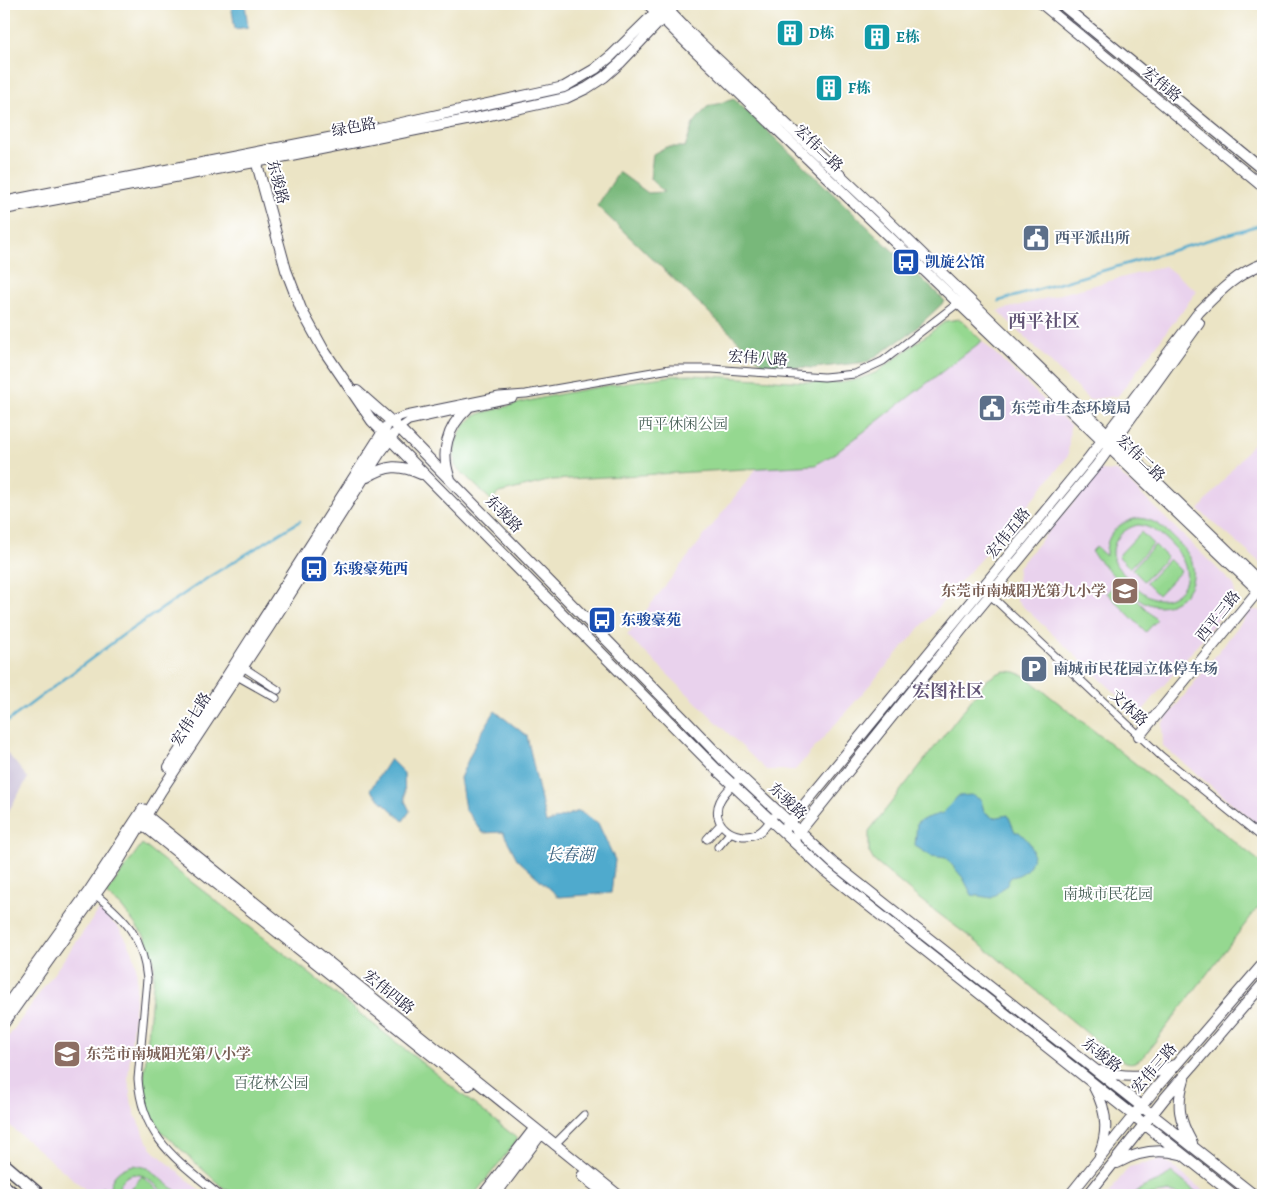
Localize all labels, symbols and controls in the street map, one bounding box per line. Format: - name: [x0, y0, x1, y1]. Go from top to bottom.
- building icon: D栋: [775, 18, 805, 48]
- building icon: E栋: [862, 22, 892, 52]
- place label: D栋: [809, 23, 834, 43]
- place label: E栋: [896, 27, 920, 47]
- street label: 宏伟路: [1138, 62, 1186, 106]
- building icon: F栋: [814, 73, 844, 103]
- place label: F栋: [848, 78, 871, 98]
- street label: 绿色路: [330, 113, 378, 141]
- street label: 宏伟二路: [790, 120, 848, 176]
- street label: 东骏路: [263, 158, 293, 206]
- public building icon: 西平派出所: [1021, 223, 1051, 253]
- place label: 西平派出所: [1055, 228, 1130, 248]
- bus stop icon: 凯旋公馆: [891, 247, 921, 277]
- place label: 凯旋公馆: [925, 252, 985, 272]
- district label: 西平社区: [1008, 309, 1080, 333]
- street label: 宏伟八路: [727, 346, 789, 370]
- public building icon: 东莞市生态环境局: [977, 393, 1007, 423]
- place label: 东莞市生态环境局: [1011, 398, 1131, 418]
- park label: 西平休闲公园: [638, 414, 728, 434]
- street label: 宏伟二路: [1112, 430, 1170, 486]
- street label: 东骏路: [481, 491, 527, 537]
- street label: 宏伟五路: [981, 503, 1035, 563]
- bus stop icon: 东骏豪苑西: [299, 554, 329, 584]
- place label: 东骏豪苑西: [333, 559, 408, 579]
- school or university icon: 东莞市南城阳光第九小学: [1110, 576, 1140, 606]
- place label: 东莞市南城阳光第九小学: [941, 581, 1106, 601]
- street label: 西平三路: [1191, 586, 1245, 646]
- bus stop icon: 东骏豪苑: [587, 605, 617, 635]
- place label: 东骏豪苑: [621, 610, 681, 630]
- parking icon: 南城市民花园立体停车场: [1019, 654, 1049, 684]
- place label: 南城市民花园立体停车场: [1053, 659, 1218, 679]
- district label: 宏图社区: [912, 679, 984, 703]
- street label: 文体路: [1106, 685, 1152, 731]
- street label: 宏伟七路: [166, 688, 216, 750]
- street label: 东骏路: [765, 778, 811, 824]
- water label: 长春湖: [546, 844, 597, 866]
- park label: 南城市民花园: [1063, 884, 1153, 904]
- street label: 宏伟四路: [359, 965, 419, 1019]
- street label: 东骏路: [1078, 1033, 1126, 1077]
- school or university icon: 东莞市南城阳光第八小学: [52, 1039, 82, 1069]
- street label: 宏伟三路: [1127, 1039, 1181, 1097]
- place label: 东莞市南城阳光第八小学: [86, 1044, 251, 1064]
- park label: 百花林公园: [233, 1073, 309, 1093]

